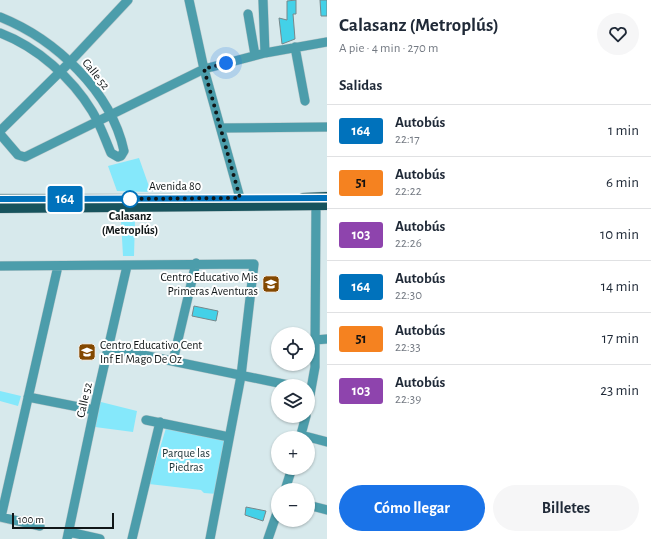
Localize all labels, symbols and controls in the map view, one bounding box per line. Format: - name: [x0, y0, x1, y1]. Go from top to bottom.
- button: heart: [597, 13, 639, 55]
- text: Calasanz (Metroplús): [339, 16, 499, 35]
- text: A pie · 4 min · 270 m: [339, 42, 438, 55]
- your location: [216, 53, 236, 73]
- street label: Calle 52: [80, 56, 112, 92]
- text: Salidas: [339, 78, 382, 93]
- text: Autobús: [395, 115, 445, 130]
- text: 1 min: [608, 123, 639, 138]
- text: 164: [352, 124, 370, 138]
- text: 22:17: [395, 133, 420, 146]
- text: Autobús: [395, 167, 445, 182]
- text: 6 min: [606, 175, 639, 190]
- text: 51: [355, 176, 367, 190]
- street label: Avenida 80: [149, 180, 201, 192]
- text: 22:22: [395, 185, 422, 198]
- line badge: 164: [42, 186, 88, 212]
- marker: Calasanz (Metroplús): [121, 190, 139, 208]
- text: 164: [56, 192, 74, 206]
- place label: Calasanz (Metroplús): [102, 210, 158, 237]
- text: Autobús: [395, 219, 445, 234]
- text: 10 min: [600, 227, 639, 242]
- text: 103: [352, 228, 370, 242]
- text: 22:26: [395, 237, 422, 250]
- place label: Centro Educativo Mis Primeras Aventuras: [161, 271, 258, 297]
- text: Autobús: [395, 271, 445, 286]
- school or university icon: Centro Educativo Mis Primeras Aventuras: [261, 274, 281, 294]
- text: 14 min: [601, 279, 639, 294]
- text: 164: [352, 280, 370, 294]
- text: 22:30: [395, 289, 422, 302]
- text: Autobús: [395, 323, 445, 338]
- map controls: [271, 327, 315, 527]
- button: locate: [271, 327, 315, 371]
- text: 17 min: [602, 331, 639, 346]
- text: 51: [355, 332, 367, 346]
- place label: Centro Educativo Cent Inf El Mago De Oz: [100, 339, 202, 365]
- text: 22:33: [395, 341, 421, 354]
- school or university icon: Centro Educativo Cent Inf El Mago De Oz: [77, 342, 97, 362]
- text: Autobús: [395, 375, 445, 390]
- button: layers: [271, 379, 315, 423]
- street label: Calle 52: [74, 381, 94, 419]
- text: 23 min: [600, 383, 639, 398]
- text: 103: [352, 384, 370, 398]
- text: 22:39: [395, 393, 421, 406]
- button: +: [271, 431, 315, 475]
- park label: Parque las Piedras: [162, 447, 210, 473]
- button: −: [271, 483, 315, 527]
- button: Cómo llegar: [339, 485, 485, 531]
- button: Billetes: [493, 485, 639, 531]
- scale bar: [12, 511, 114, 530]
- text: 100 m: [18, 514, 44, 525]

